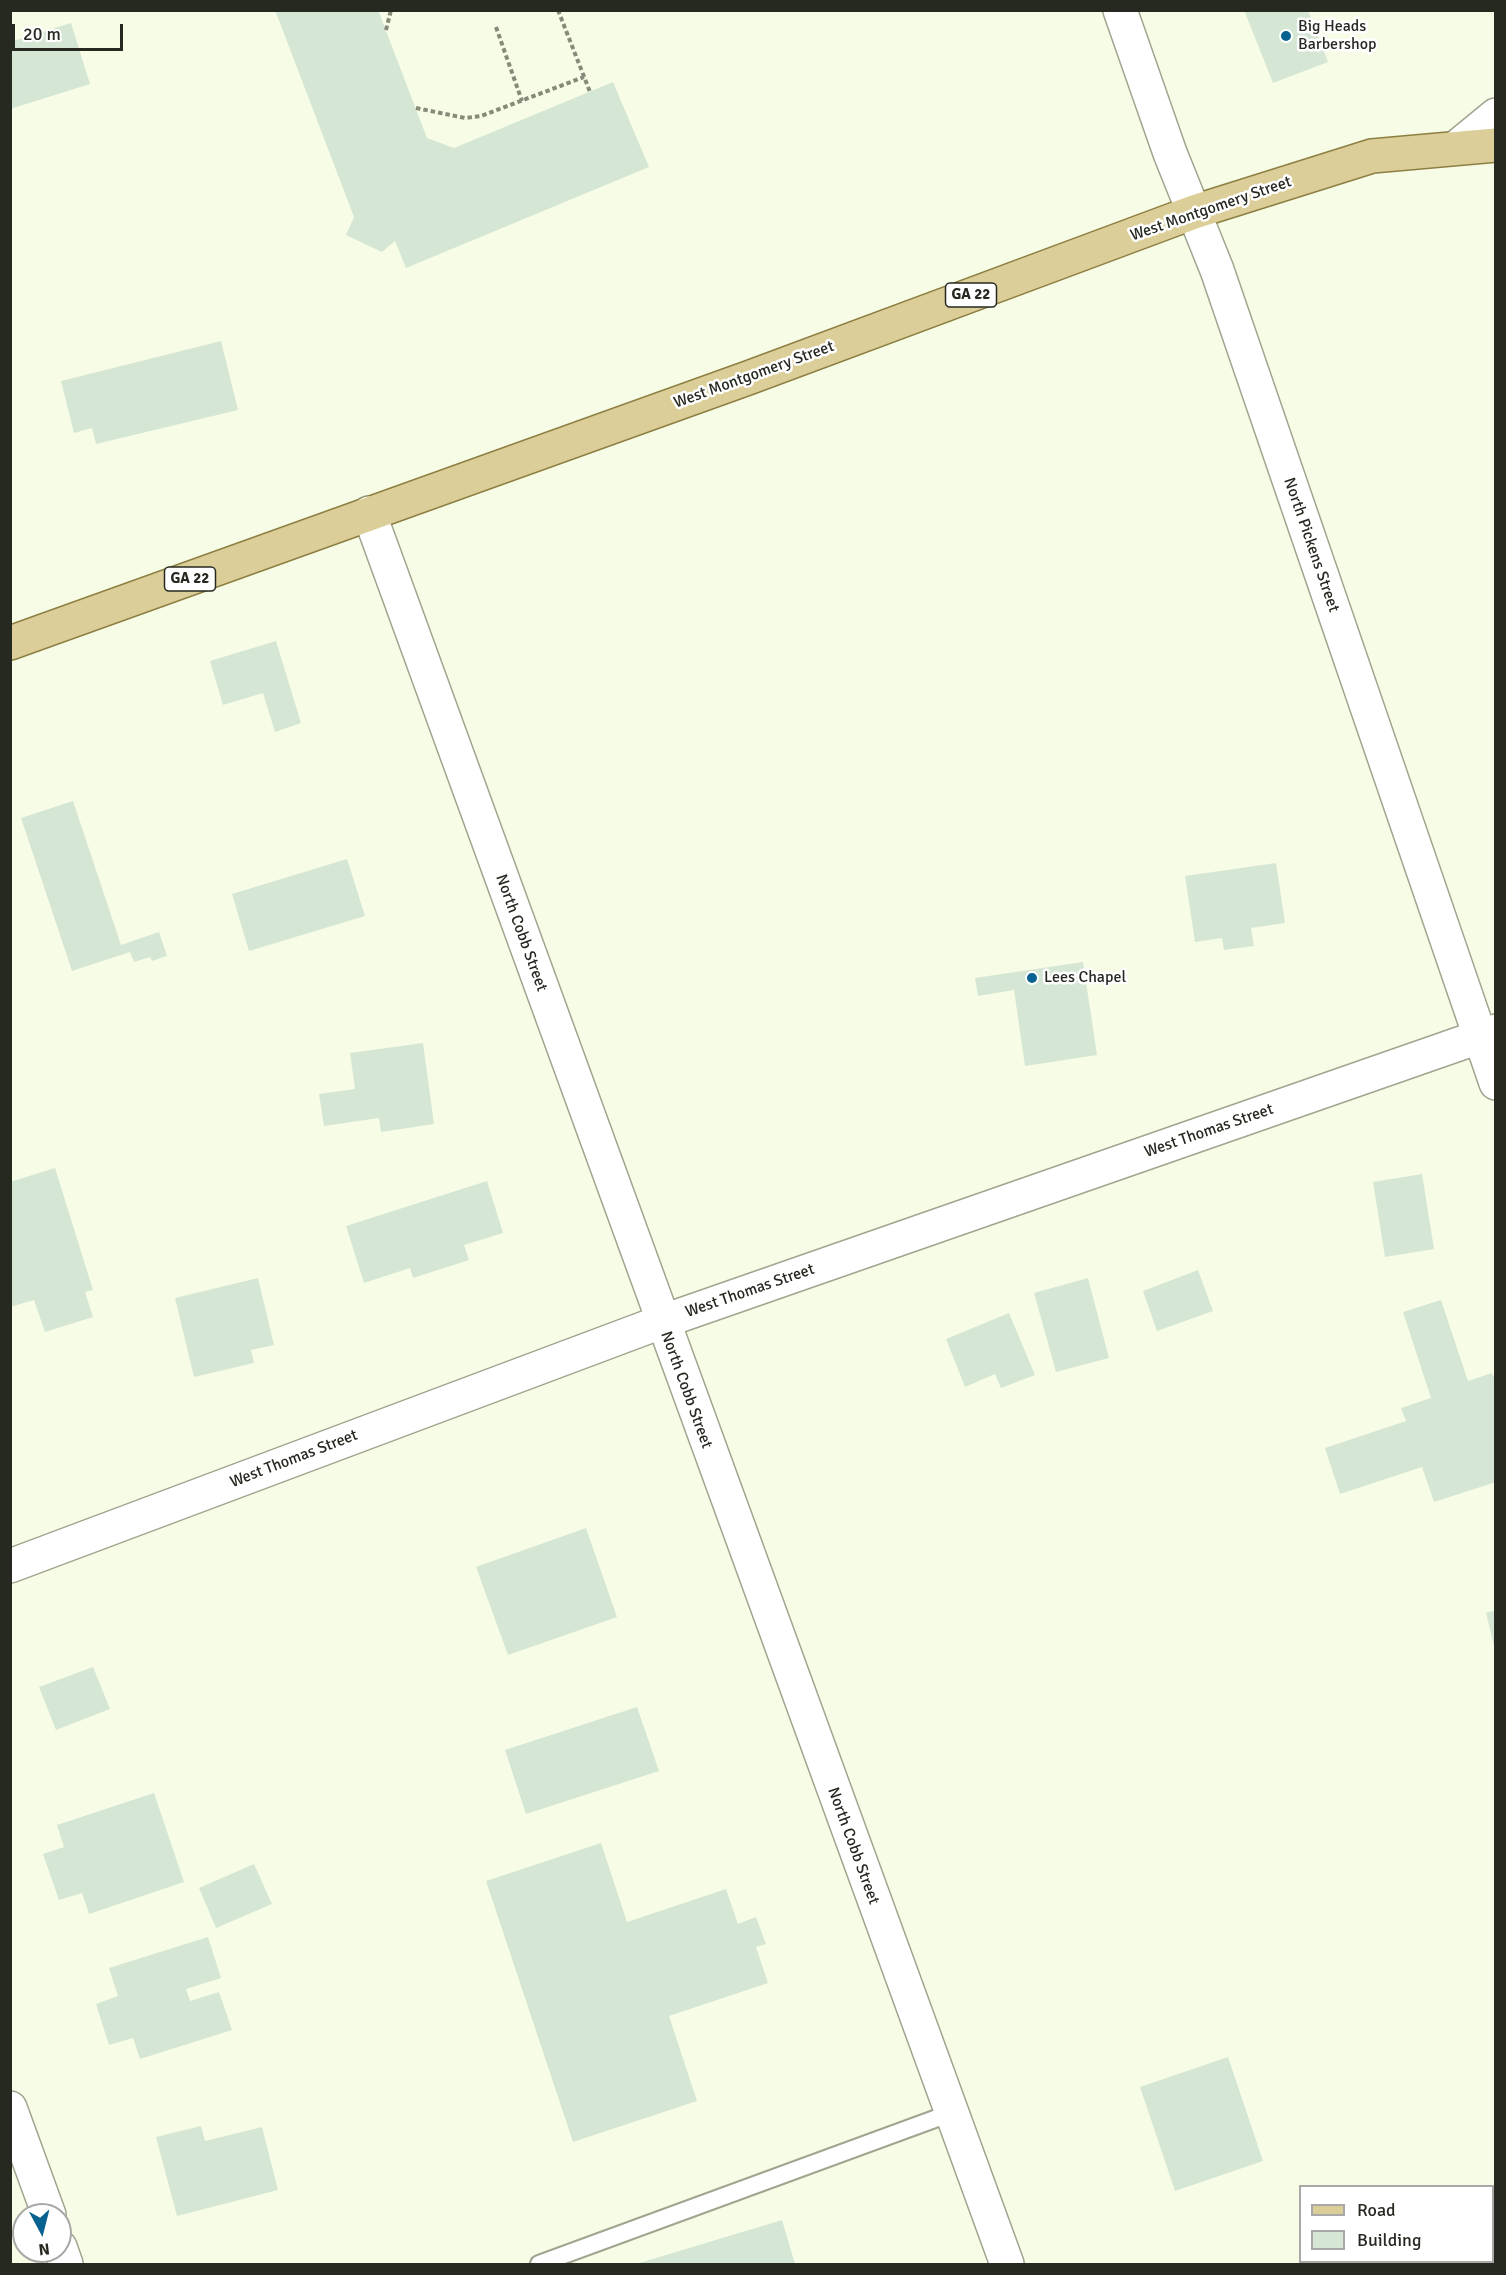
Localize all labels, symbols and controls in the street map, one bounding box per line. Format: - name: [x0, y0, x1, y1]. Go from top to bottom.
- scale bar: [15, 12, 126, 50]
- place label: Big Heads Barbershop: [1298, 17, 1377, 55]
- text: 20 m: [23, 23, 61, 45]
- marker: Big Heads Barbershop: [1279, 29, 1293, 43]
- street label: West Montgomery Street: [1128, 172, 1294, 246]
- road number: GA 22: [946, 283, 996, 307]
- street label: West Montgomery Street: [671, 337, 837, 413]
- street label: North Pickens Street: [1279, 475, 1343, 615]
- road number: GA 22: [164, 567, 216, 591]
- street label: North Cobb Street: [491, 872, 551, 994]
- place label: Lees Chapel: [1044, 968, 1126, 988]
- marker: Lees Chapel: [1025, 971, 1039, 985]
- street label: West Thomas Street: [1142, 1100, 1276, 1162]
- street label: West Thomas Street: [683, 1260, 817, 1322]
- street label: North Cobb Street: [656, 1329, 716, 1451]
- street label: West Thomas Street: [228, 1426, 360, 1492]
- street label: North Cobb Street: [823, 1785, 883, 1907]
- legend: [1299, 2185, 1494, 2263]
- text: Road: [1357, 2199, 1396, 2221]
- north arrow: [12, 2203, 72, 2263]
- text: Building: [1357, 2229, 1421, 2251]
- text: N: [37, 2238, 51, 2259]

